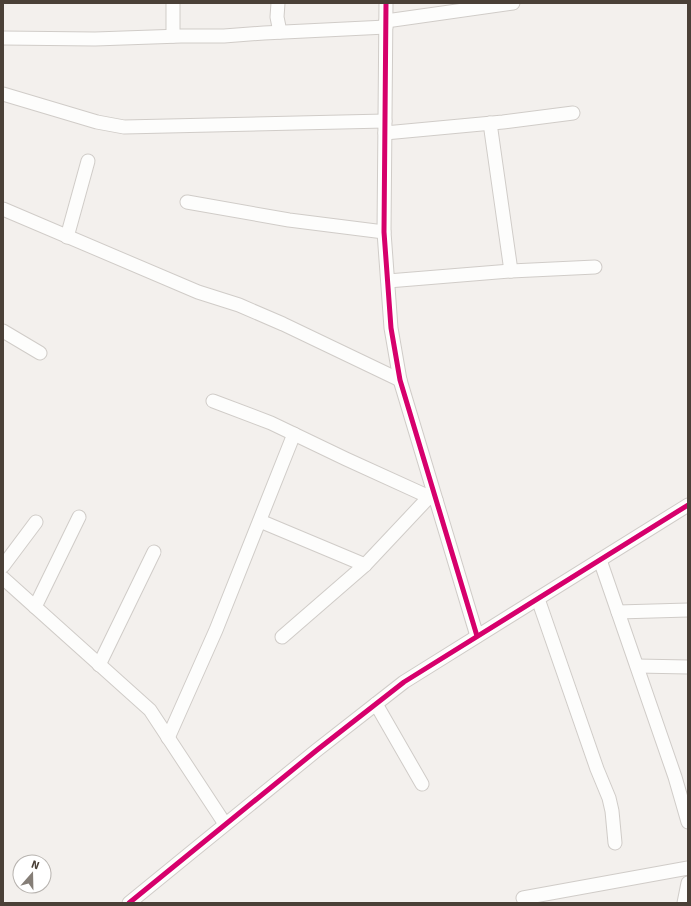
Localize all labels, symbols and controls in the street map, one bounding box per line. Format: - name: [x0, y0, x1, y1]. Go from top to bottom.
- north arrow: [12, 854, 52, 894]
- text: N: [29, 858, 41, 872]

